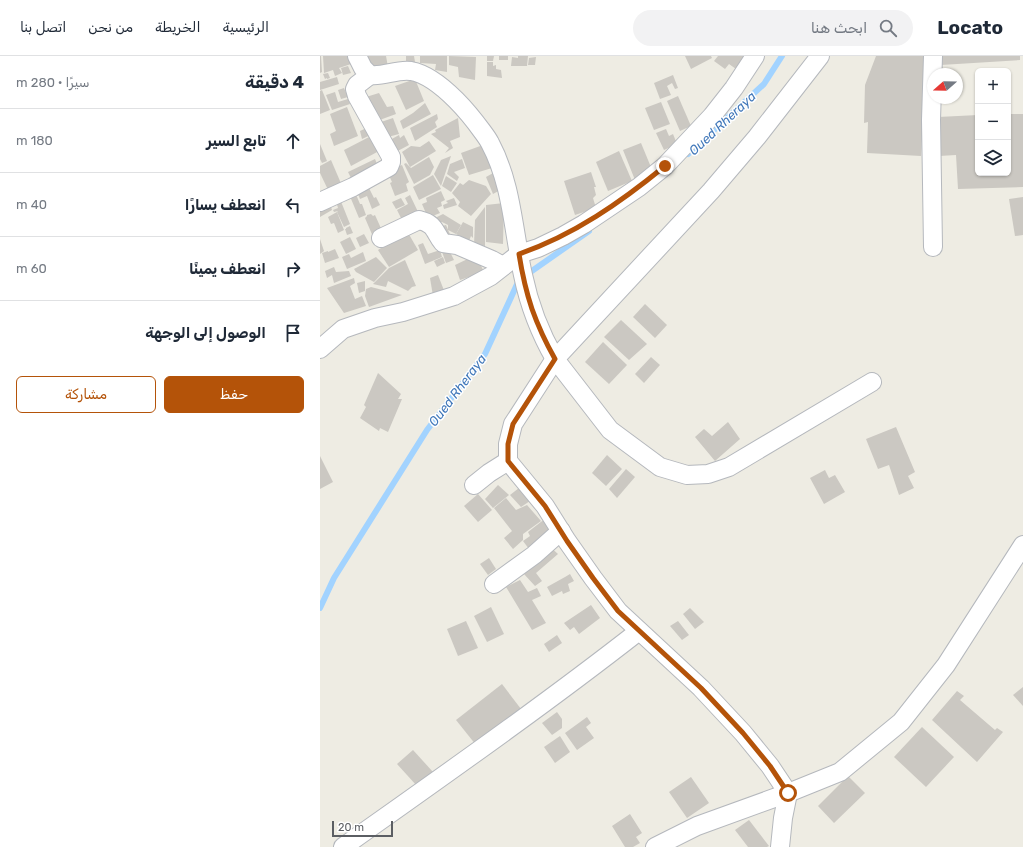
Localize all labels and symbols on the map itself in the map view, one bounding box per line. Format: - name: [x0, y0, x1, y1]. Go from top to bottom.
- north arrow: [927, 68, 963, 104]
- water label: Oued Rheraya: [686, 88, 759, 158]
- route end: [656, 157, 674, 175]
- water label: Oued Rheraya: [426, 351, 489, 429]
- route start: [779, 784, 797, 802]
- scale bar: [332, 819, 393, 838]

